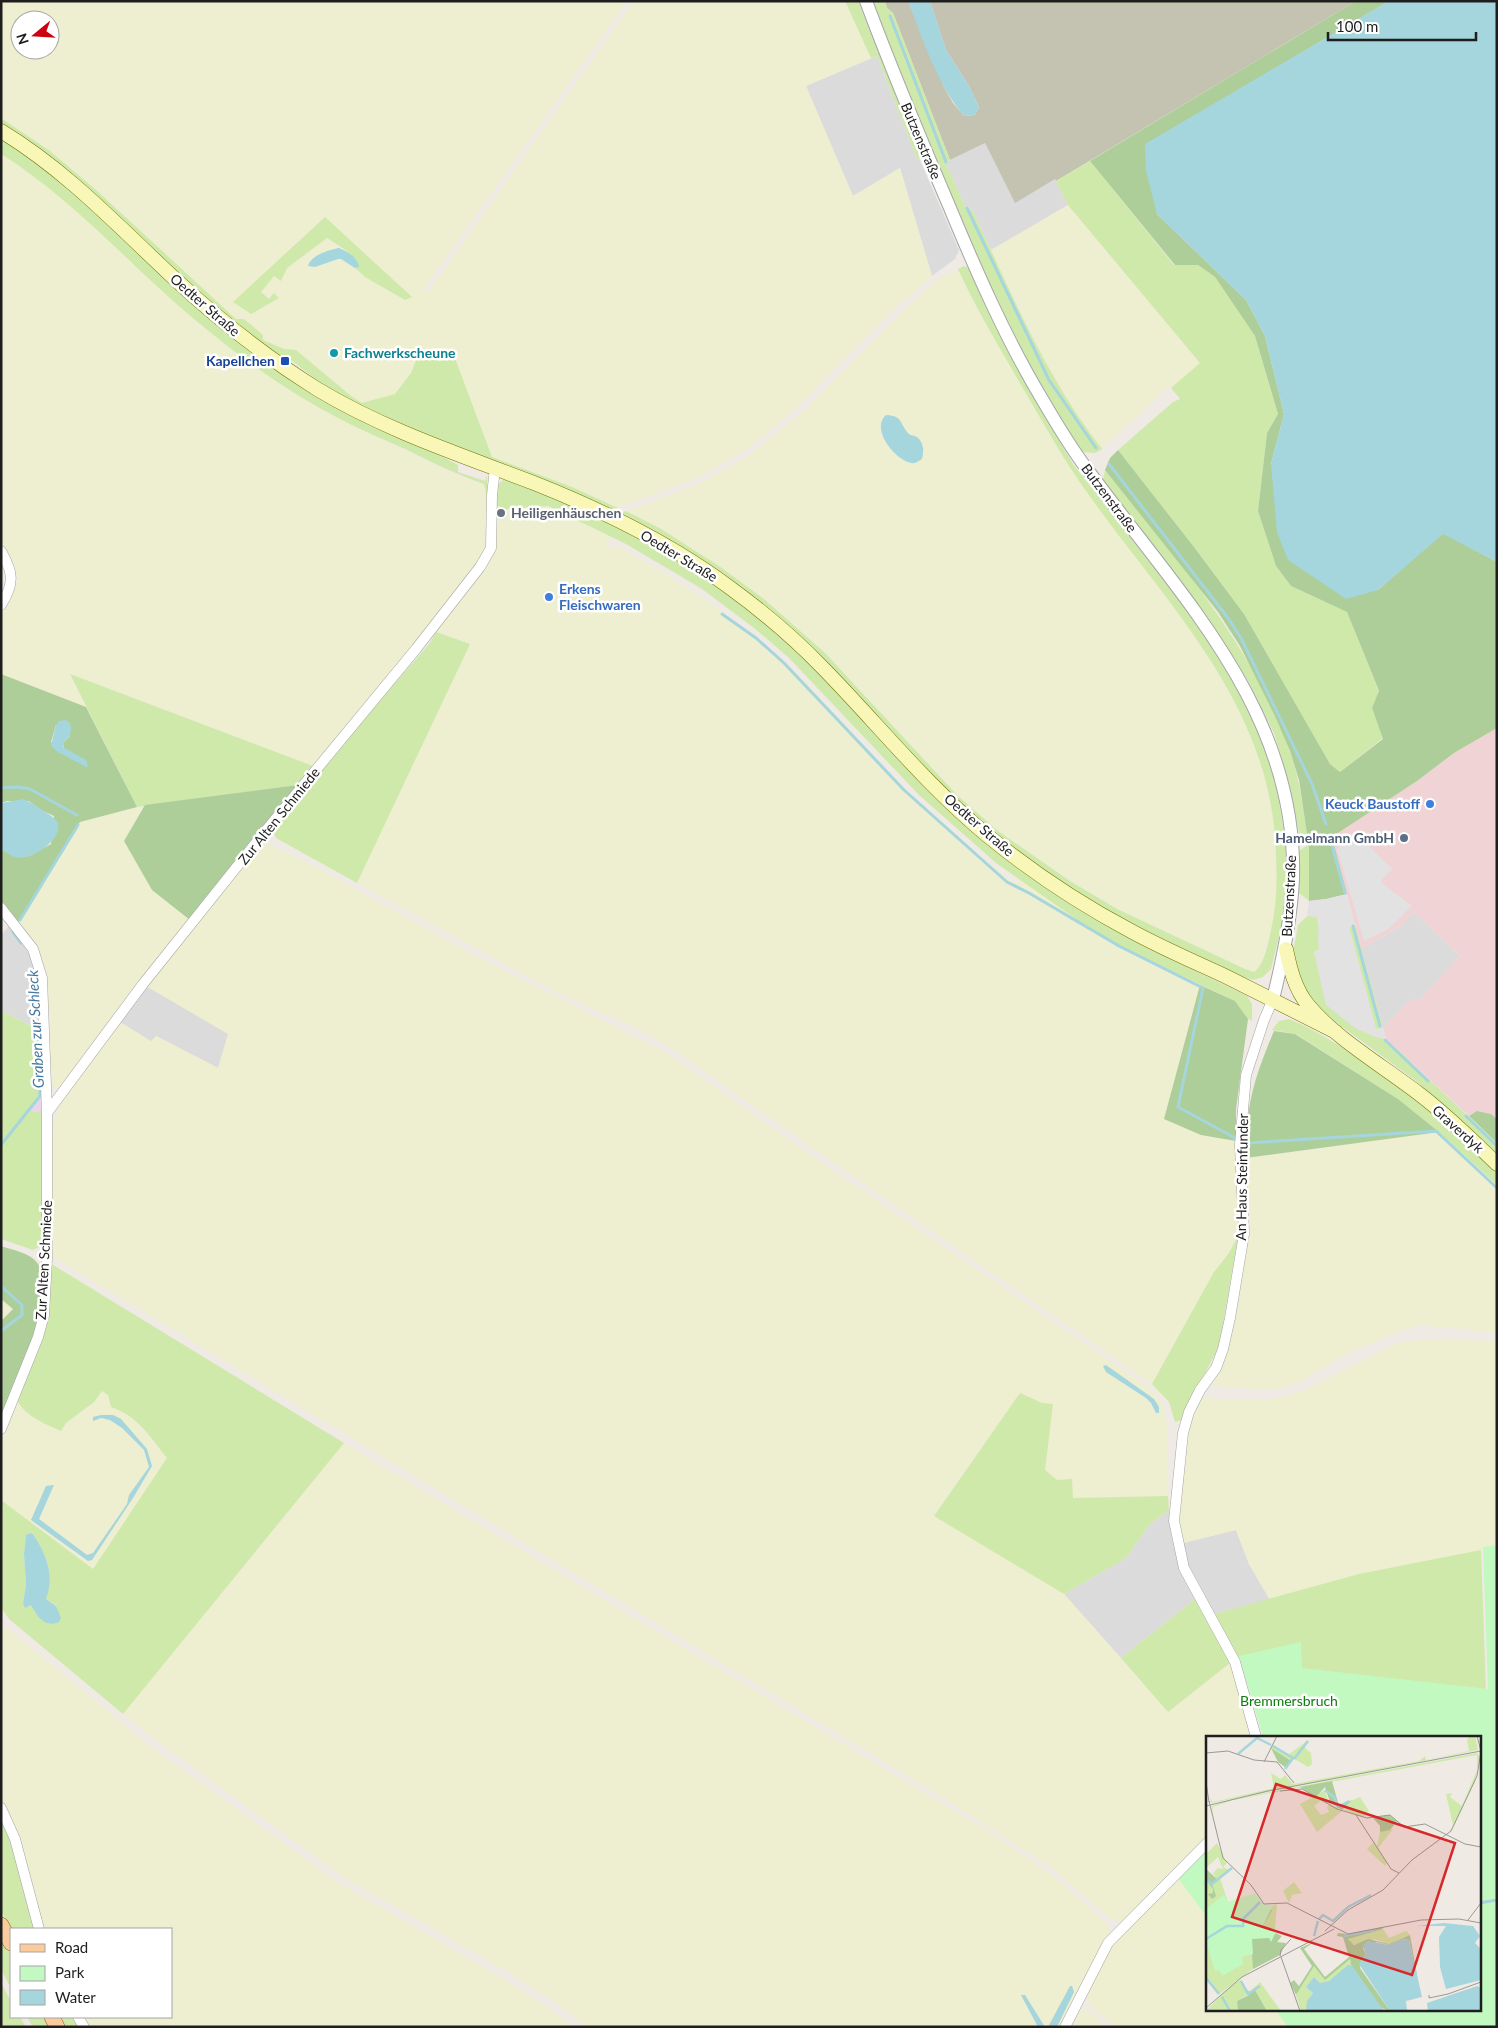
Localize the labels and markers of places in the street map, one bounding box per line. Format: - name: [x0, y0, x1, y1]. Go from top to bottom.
- place label: Fachwerkscheune: [344, 344, 456, 361]
- marker: Fachwerkscheune: [328, 347, 340, 359]
- place label: Kapellchen: [206, 352, 275, 369]
- marker: Kapellchen: [279, 355, 291, 367]
- place label: Heiligenhäuschen: [511, 504, 621, 521]
- marker: Heiligenhäuschen: [495, 507, 507, 519]
- place label: Erkens Fleischwaren: [559, 580, 641, 613]
- marker: Erkens Fleischwaren: [543, 591, 555, 603]
- place label: Keuck Baustoff: [1325, 795, 1420, 812]
- marker: Keuck Baustoff: [1424, 798, 1436, 810]
- place label: Hamelmann GmbH: [1275, 829, 1394, 846]
- marker: Hamelmann GmbH: [1398, 832, 1410, 844]

